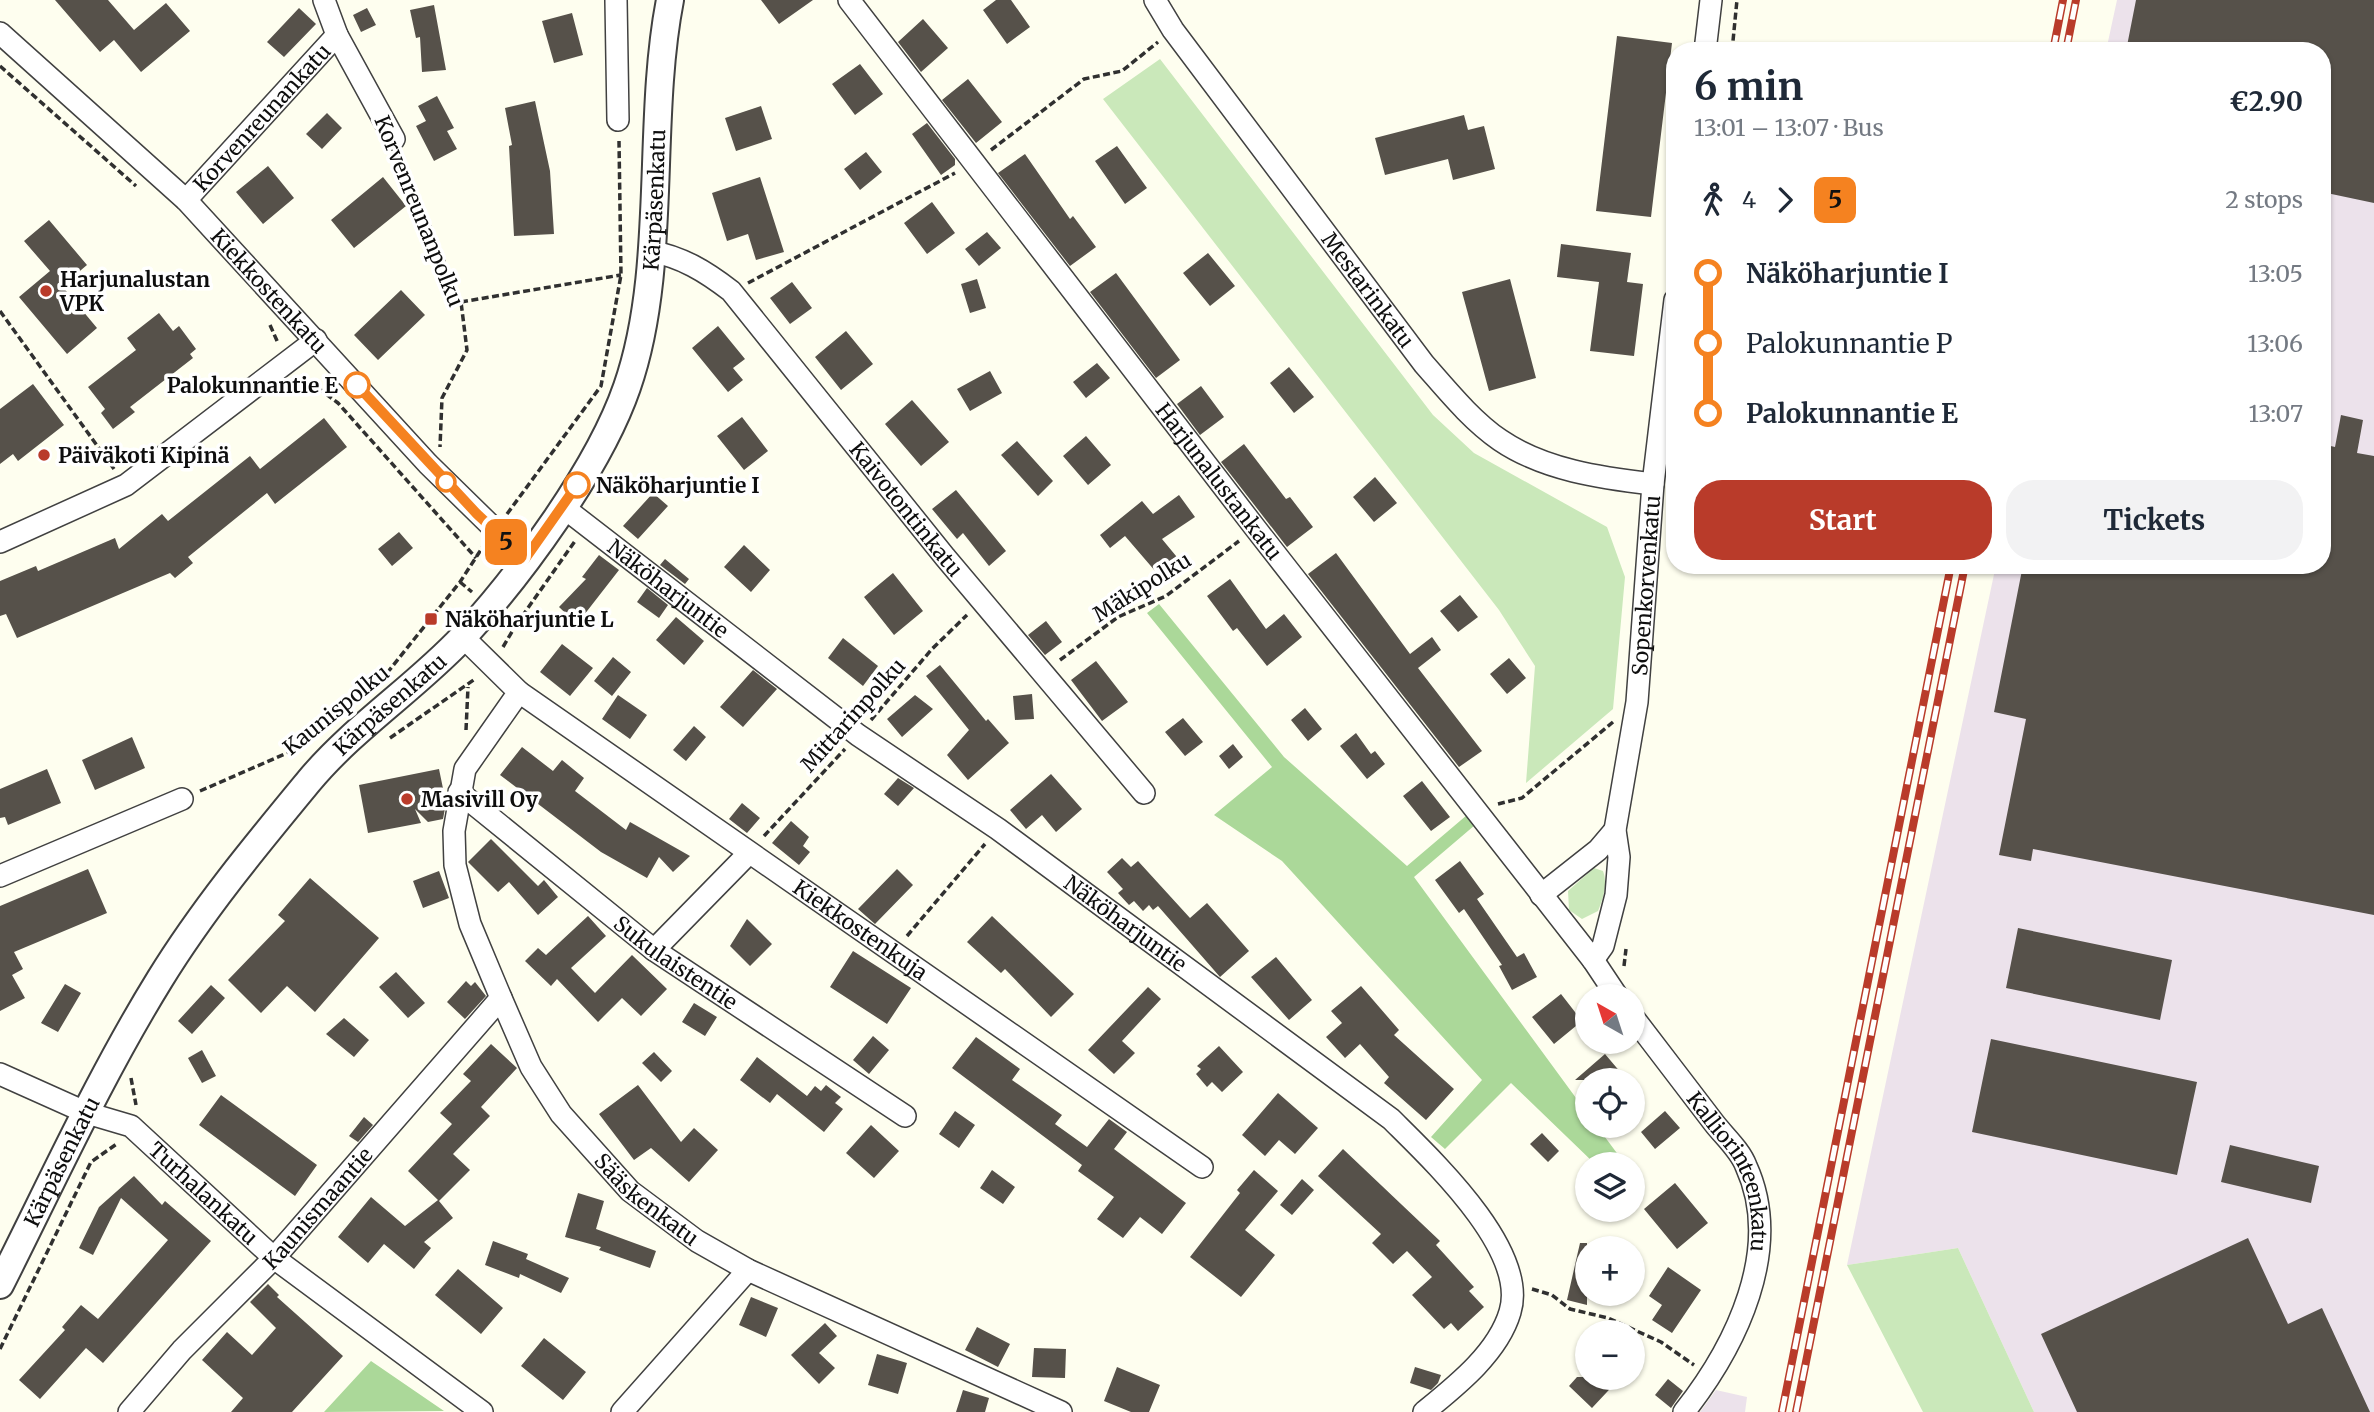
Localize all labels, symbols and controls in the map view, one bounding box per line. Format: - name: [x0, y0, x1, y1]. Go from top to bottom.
- street label: Korvenreunankatu: [187, 38, 336, 197]
- text: 6 min: [1694, 63, 1803, 110]
- text: €2.90: [2229, 85, 2303, 118]
- street label: Korvenreunanpolku: [368, 112, 470, 310]
- text: 13:01 – 13:07 · Bus: [1694, 113, 1884, 142]
- street label: Kärpäsenkatu: [637, 129, 671, 272]
- icon: walk: [1694, 181, 1732, 219]
- icon: forward: [1766, 181, 1804, 219]
- text: 5: [1828, 184, 1842, 215]
- text: 4: [1742, 185, 1756, 214]
- text: 2 stops: [2225, 185, 2303, 214]
- street label: Kiekkostenkatu: [205, 223, 333, 359]
- street label: Mestarinkatu: [1316, 227, 1420, 353]
- text: Näköharjuntie I: [1746, 257, 1949, 290]
- text: 13:05: [2248, 259, 2303, 288]
- place label: Harjunalustan VPK: [59, 266, 210, 317]
- marker: Harjunalustan VPK: [38, 283, 54, 299]
- text: Palokunnantie P: [1746, 327, 1952, 360]
- text: 13:06: [2247, 329, 2303, 358]
- place label: Palokunnantie E: [167, 372, 338, 399]
- marker: Palokunnantie E: [344, 372, 370, 398]
- street label: Harjunalustankatu: [1150, 397, 1288, 565]
- text: Palokunnantie E: [1746, 397, 1958, 430]
- text: 13:07: [2248, 399, 2303, 428]
- street label: Kaivotontinkatu: [844, 436, 969, 582]
- place label: Päiväkoti Kipinä: [58, 442, 230, 469]
- marker: Päiväkoti Kipinä: [36, 447, 52, 463]
- unlabelled marker: [436, 472, 456, 492]
- marker: Näköharjuntie I: [564, 472, 590, 498]
- place label: Näköharjuntie I: [596, 472, 760, 499]
- button: Start: [1694, 480, 1992, 560]
- button: Tickets: [2006, 480, 2303, 560]
- street label: Sopenkorvenkatu: [1625, 494, 1666, 677]
- line badge: 5: [483, 519, 529, 565]
- text: 5: [499, 526, 513, 557]
- street label: Näköharjuntie: [602, 533, 734, 644]
- street label: Mäkipolku: [1088, 546, 1196, 628]
- place label: Näköharjuntie L: [445, 606, 614, 633]
- marker: Näköharjuntie L: [423, 611, 439, 627]
- street label: Kärpäsenkatu: [327, 647, 452, 761]
- street label: Mittarinpolku: [795, 653, 911, 777]
- street label: Kaunispolku: [278, 659, 394, 761]
- place label: Masivill Oy: [421, 786, 538, 813]
- marker: Masivill Oy: [399, 791, 415, 807]
- street label: Näköharjuntie: [1059, 869, 1192, 977]
- street label: Kiekkostenkuja: [788, 873, 933, 986]
- street label: Sukulaistentie: [609, 910, 743, 1015]
- north arrow: [1575, 984, 1645, 1054]
- map controls: [1575, 984, 1645, 1390]
- button: locate: [1575, 1068, 1645, 1138]
- street label: Kalliorinteenkatu: [1681, 1086, 1773, 1253]
- street label: Kärpäsenkatu: [18, 1092, 105, 1231]
- street label: Turhalankatu: [143, 1136, 264, 1250]
- street label: Kaunismaantie: [257, 1141, 378, 1275]
- street label: Sääskenkatu: [589, 1147, 704, 1251]
- button: layers: [1575, 1152, 1645, 1222]
- button: +: [1575, 1236, 1645, 1306]
- button: −: [1575, 1320, 1645, 1390]

